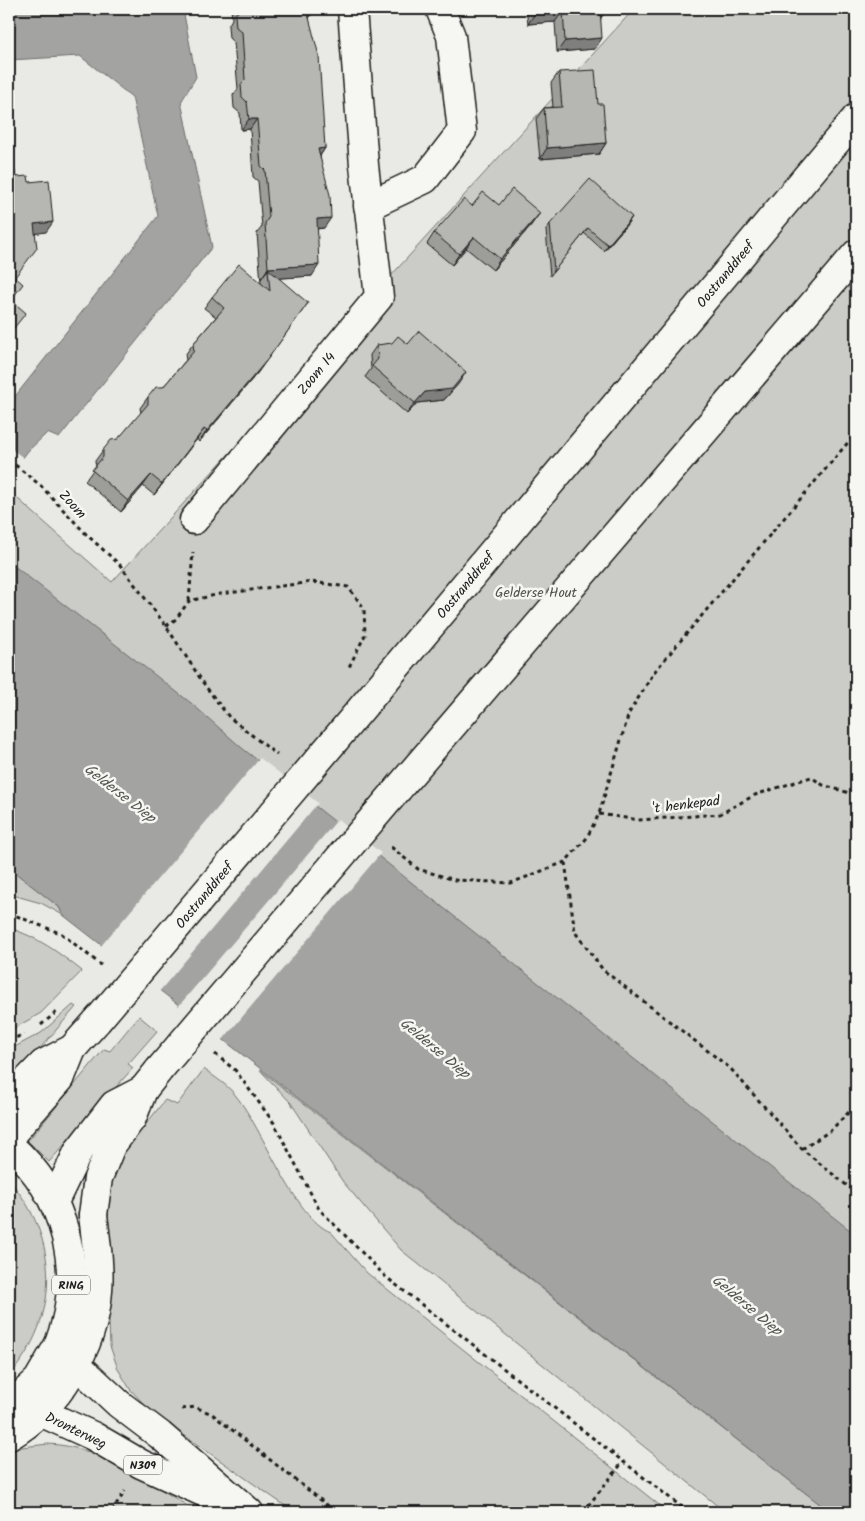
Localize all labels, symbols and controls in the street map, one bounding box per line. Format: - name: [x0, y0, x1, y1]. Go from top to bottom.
- street label: Oostranddreef: [691, 235, 761, 313]
- street label: Zoom 14: [292, 347, 342, 400]
- street label: Zoom: [53, 485, 91, 524]
- street label: Oostranddreef: [431, 546, 501, 624]
- park label: Gelderse Hout: [495, 582, 578, 604]
- water label: Gelderse Diep: [78, 758, 162, 831]
- street label: 't henkepad: [651, 790, 722, 820]
- street label: Oostranddreef: [170, 856, 240, 934]
- water label: Gelderse Diep: [394, 1012, 476, 1086]
- water label: Gelderse Diep: [706, 1269, 788, 1343]
- road number: RING: [52, 1276, 90, 1294]
- street label: Dronterweg: [41, 1407, 110, 1455]
- road number: N309: [124, 1456, 162, 1474]

